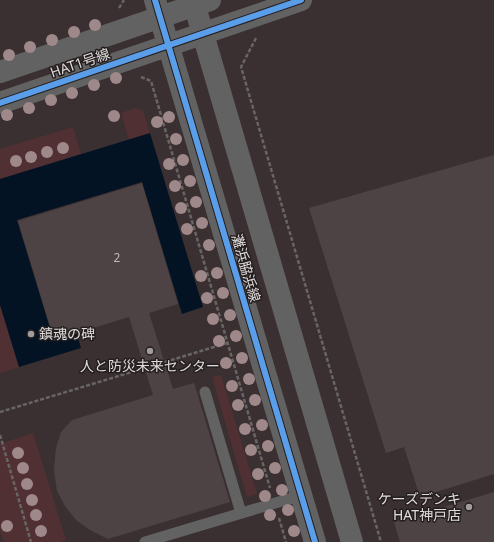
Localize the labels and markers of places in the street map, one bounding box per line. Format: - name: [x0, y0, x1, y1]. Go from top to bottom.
- place label: 鎮魂の碑: [39, 324, 95, 343]
- marker: 鎮魂の碑: [26, 329, 36, 339]
- marker: 人と防災未来センター: [145, 346, 155, 356]
- place label: 人と防災未来センター: [80, 356, 220, 375]
- place label: ケーズデンキ HAT神戸店: [378, 489, 461, 524]
- marker: ケーズデンキ HAT神戸店: [464, 502, 474, 512]

